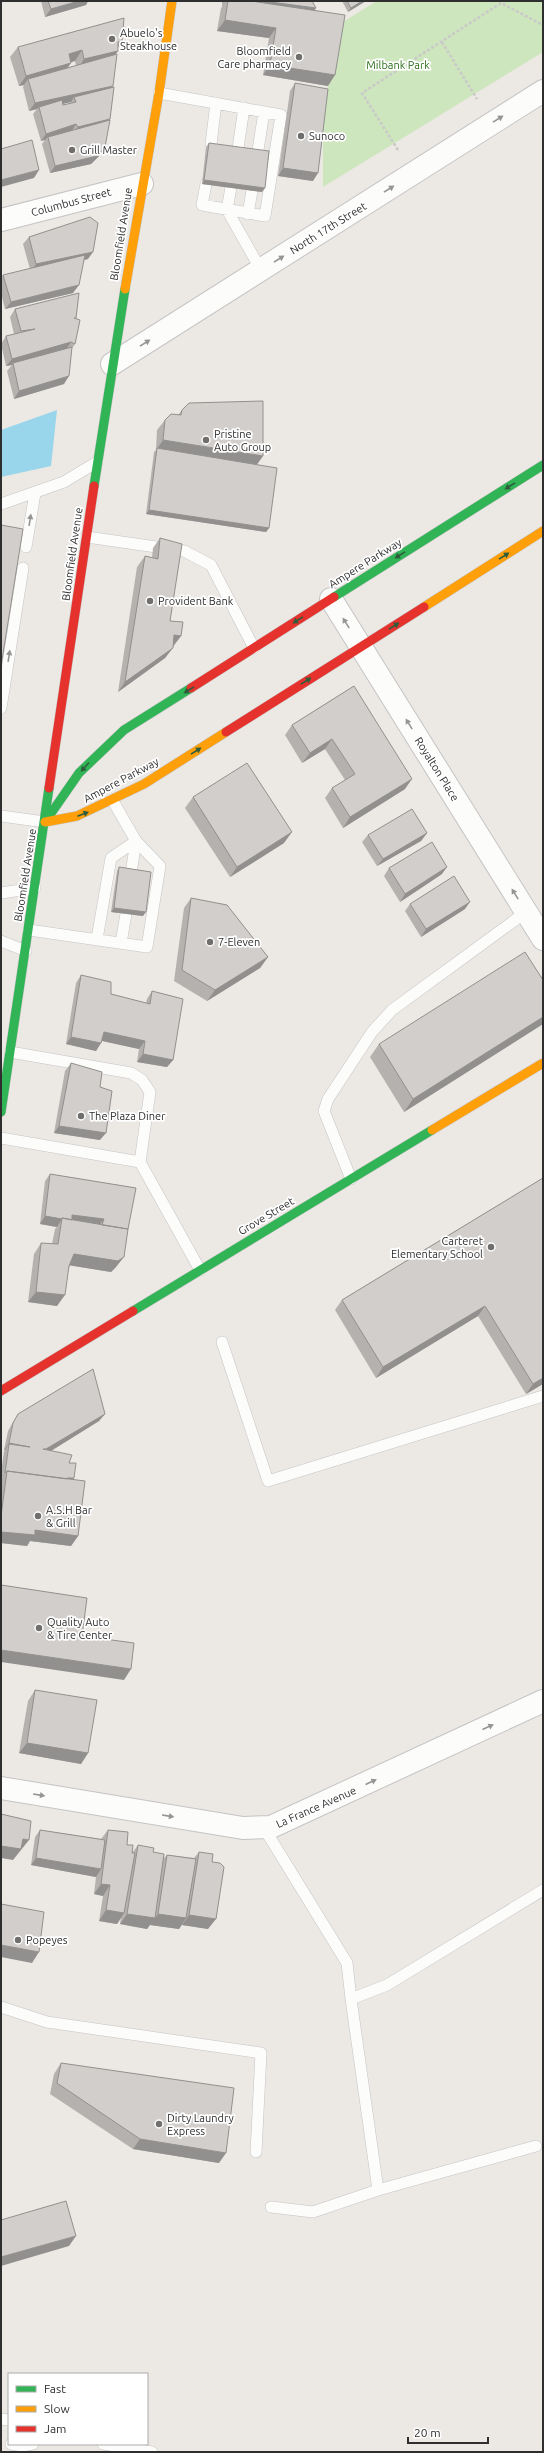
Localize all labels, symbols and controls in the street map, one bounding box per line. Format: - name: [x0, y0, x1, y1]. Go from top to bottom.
- place label: Abuelo's Steakhouse: [120, 27, 177, 52]
- marker: Abuelo's Steakhouse: [107, 34, 117, 44]
- place label: Bloomfield Care pharmacy: [218, 45, 292, 70]
- marker: Bloomfield Care pharmacy: [294, 52, 304, 62]
- park label: Milbank Park: [366, 59, 430, 71]
- one-way arrow: [492, 116, 504, 123]
- place label: Sunoco: [309, 130, 345, 142]
- marker: Sunoco: [296, 131, 306, 141]
- place label: Grill Master: [80, 144, 138, 156]
- marker: Grill Master: [67, 145, 77, 155]
- street label: Columbus Street: [30, 185, 113, 218]
- one-way arrow: [384, 185, 394, 193]
- street label: Bloomfield Avenue: [108, 187, 134, 281]
- street label: North 17th Street: [288, 199, 369, 256]
- one-way arrow: [273, 255, 285, 262]
- one-way arrow: [140, 339, 150, 347]
- place label: Pristine Auto Group: [214, 428, 271, 453]
- marker: Pristine Auto Group: [201, 435, 211, 445]
- one-way arrow: [505, 482, 515, 490]
- street label: Bloomfield Avenue: [60, 507, 84, 601]
- one-way arrow: [27, 514, 33, 526]
- street label: Ampere Parkway: [327, 535, 404, 590]
- one-way arrow: [394, 552, 406, 559]
- one-way arrow: [499, 552, 509, 560]
- place label: Provident Bank: [158, 595, 234, 607]
- marker: Provident Bank: [145, 596, 155, 606]
- one-way arrow: [293, 616, 304, 624]
- one-way arrow: [342, 618, 350, 628]
- one-way arrow: [388, 622, 400, 629]
- one-way arrow: [6, 650, 12, 662]
- one-way arrow: [300, 678, 312, 685]
- one-way arrow: [183, 686, 195, 693]
- one-way arrow: [405, 719, 413, 729]
- street label: Royalton Place: [413, 735, 461, 803]
- one-way arrow: [191, 747, 201, 755]
- street label: Ampere Parkway: [81, 755, 161, 805]
- one-way arrow: [80, 762, 90, 772]
- one-way arrow: [77, 810, 89, 816]
- street label: Bloomfield Avenue: [12, 828, 38, 922]
- one-way arrow: [511, 889, 519, 899]
- place label: 7-Eleven: [218, 936, 260, 948]
- marker: 7-Eleven: [205, 937, 215, 947]
- place label: The Plaza Diner: [89, 1110, 166, 1122]
- marker: The Plaza Diner: [76, 1111, 86, 1121]
- street label: Grove Street: [236, 1194, 296, 1237]
- place label: Carteret Elementary School: [391, 1235, 484, 1260]
- marker: Carteret Elementary School: [486, 1242, 496, 1252]
- place label: A.S.H Bar & Grill: [46, 1504, 93, 1529]
- marker: A.S.H Bar & Grill: [33, 1511, 43, 1521]
- place label: Quality Auto & Tire Center: [47, 1616, 113, 1641]
- marker: Quality Auto & Tire Center: [34, 1623, 44, 1633]
- one-way arrow: [483, 1724, 494, 1730]
- one-way arrow: [365, 1779, 376, 1785]
- street label: La France Avenue: [274, 1784, 358, 1830]
- one-way arrow: [33, 1792, 46, 1798]
- one-way arrow: [162, 1813, 174, 1819]
- place label: Popeyes: [26, 1934, 68, 1946]
- marker: Popeyes: [13, 1935, 23, 1945]
- place label: Dirty Laundry Express: [167, 2112, 234, 2137]
- marker: Dirty Laundry Express: [154, 2119, 164, 2129]
- legend: [8, 2373, 148, 2445]
- text: Fast: [44, 2382, 66, 2395]
- text: Slow: [44, 2402, 70, 2415]
- scale bar: [408, 2419, 488, 2445]
- text: Jam: [44, 2422, 66, 2435]
- text: 20 m: [414, 2426, 441, 2439]

